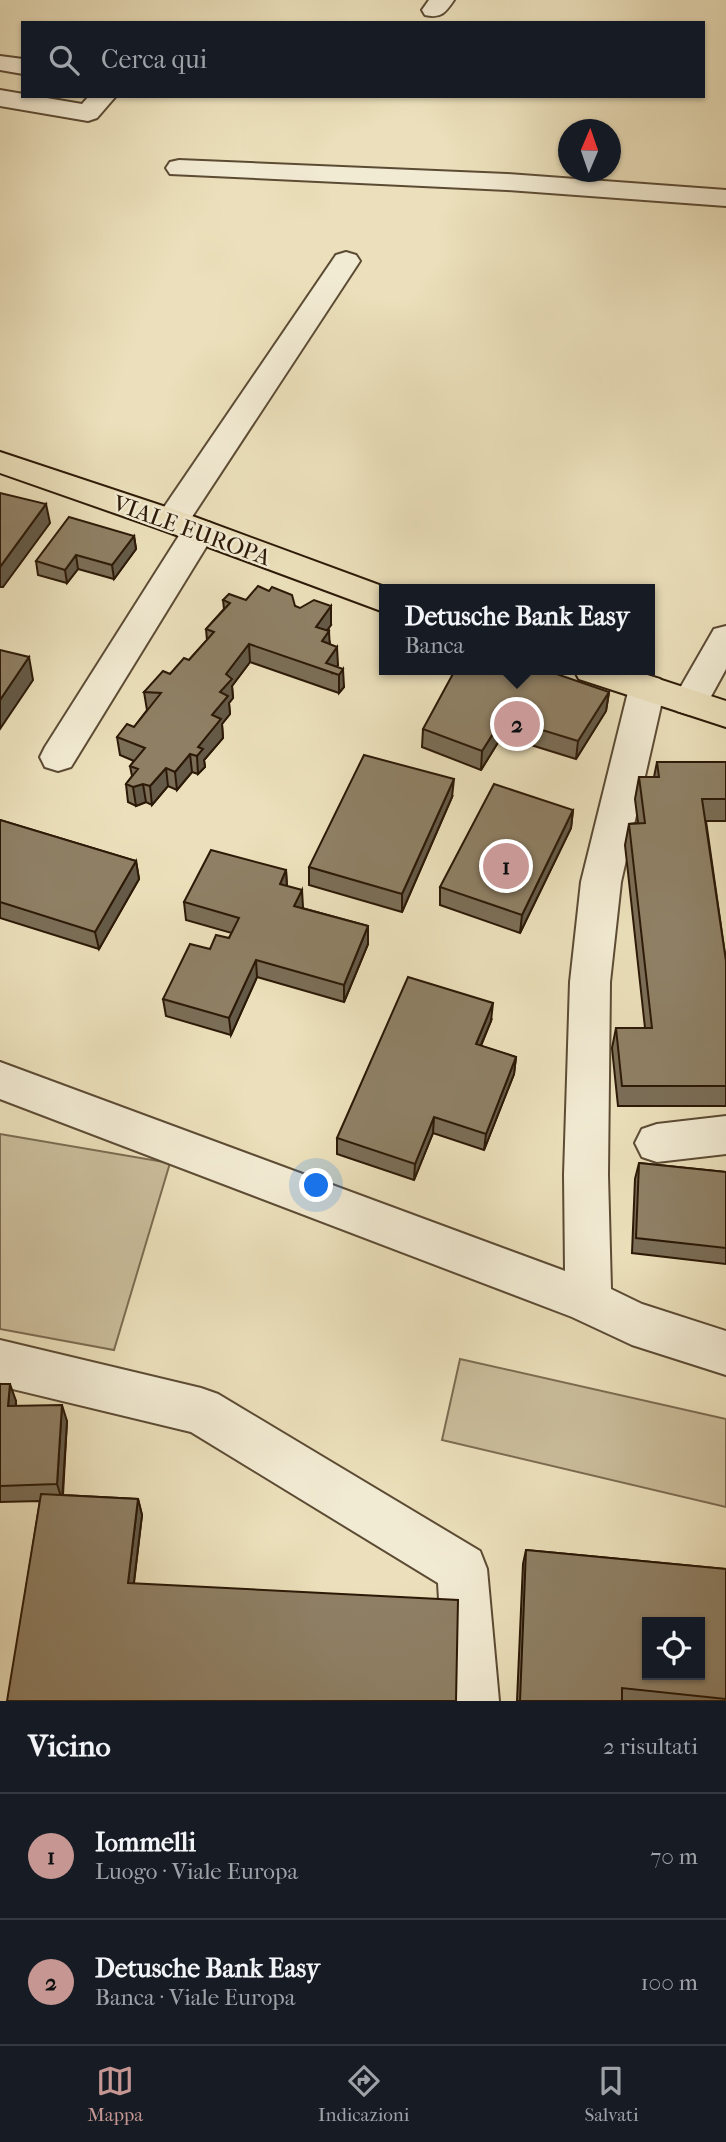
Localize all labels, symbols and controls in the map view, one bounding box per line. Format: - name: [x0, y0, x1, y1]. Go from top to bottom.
- search box: [21, 21, 705, 98]
- icon: search: [45, 41, 83, 79]
- text: Cerca qui: [101, 44, 207, 75]
- north arrow: [558, 119, 621, 182]
- street label: VIALE EUROPA: [109, 489, 275, 572]
- popup: [379, 584, 655, 675]
- text: Detusche Bank Easy: [405, 601, 629, 632]
- text: Banca: [405, 632, 464, 659]
- pin: 2: [494, 698, 540, 750]
- pin: 1: [483, 840, 529, 892]
- your location: [299, 1168, 333, 1202]
- map controls: [642, 1617, 705, 1680]
- button: locate: [642, 1617, 705, 1680]
- text: Vicino: [28, 1729, 111, 1764]
- text: 2 risultati: [603, 1733, 698, 1760]
- text: Iommelli: [95, 1827, 196, 1858]
- text: 1: [47, 1843, 55, 1870]
- text: 70 m: [650, 1843, 698, 1870]
- text: Luogo · Viale Europa: [95, 1858, 298, 1885]
- text: Detusche Bank Easy: [95, 1953, 320, 1984]
- text: 2: [45, 1969, 57, 1996]
- text: 100 m: [640, 1969, 698, 1996]
- text: Banca · Viale Europa: [95, 1984, 295, 2011]
- tab: Mappa: [87, 2062, 143, 2126]
- tab: Indicazioni: [318, 2062, 409, 2126]
- tab: Salvati: [584, 2062, 639, 2126]

